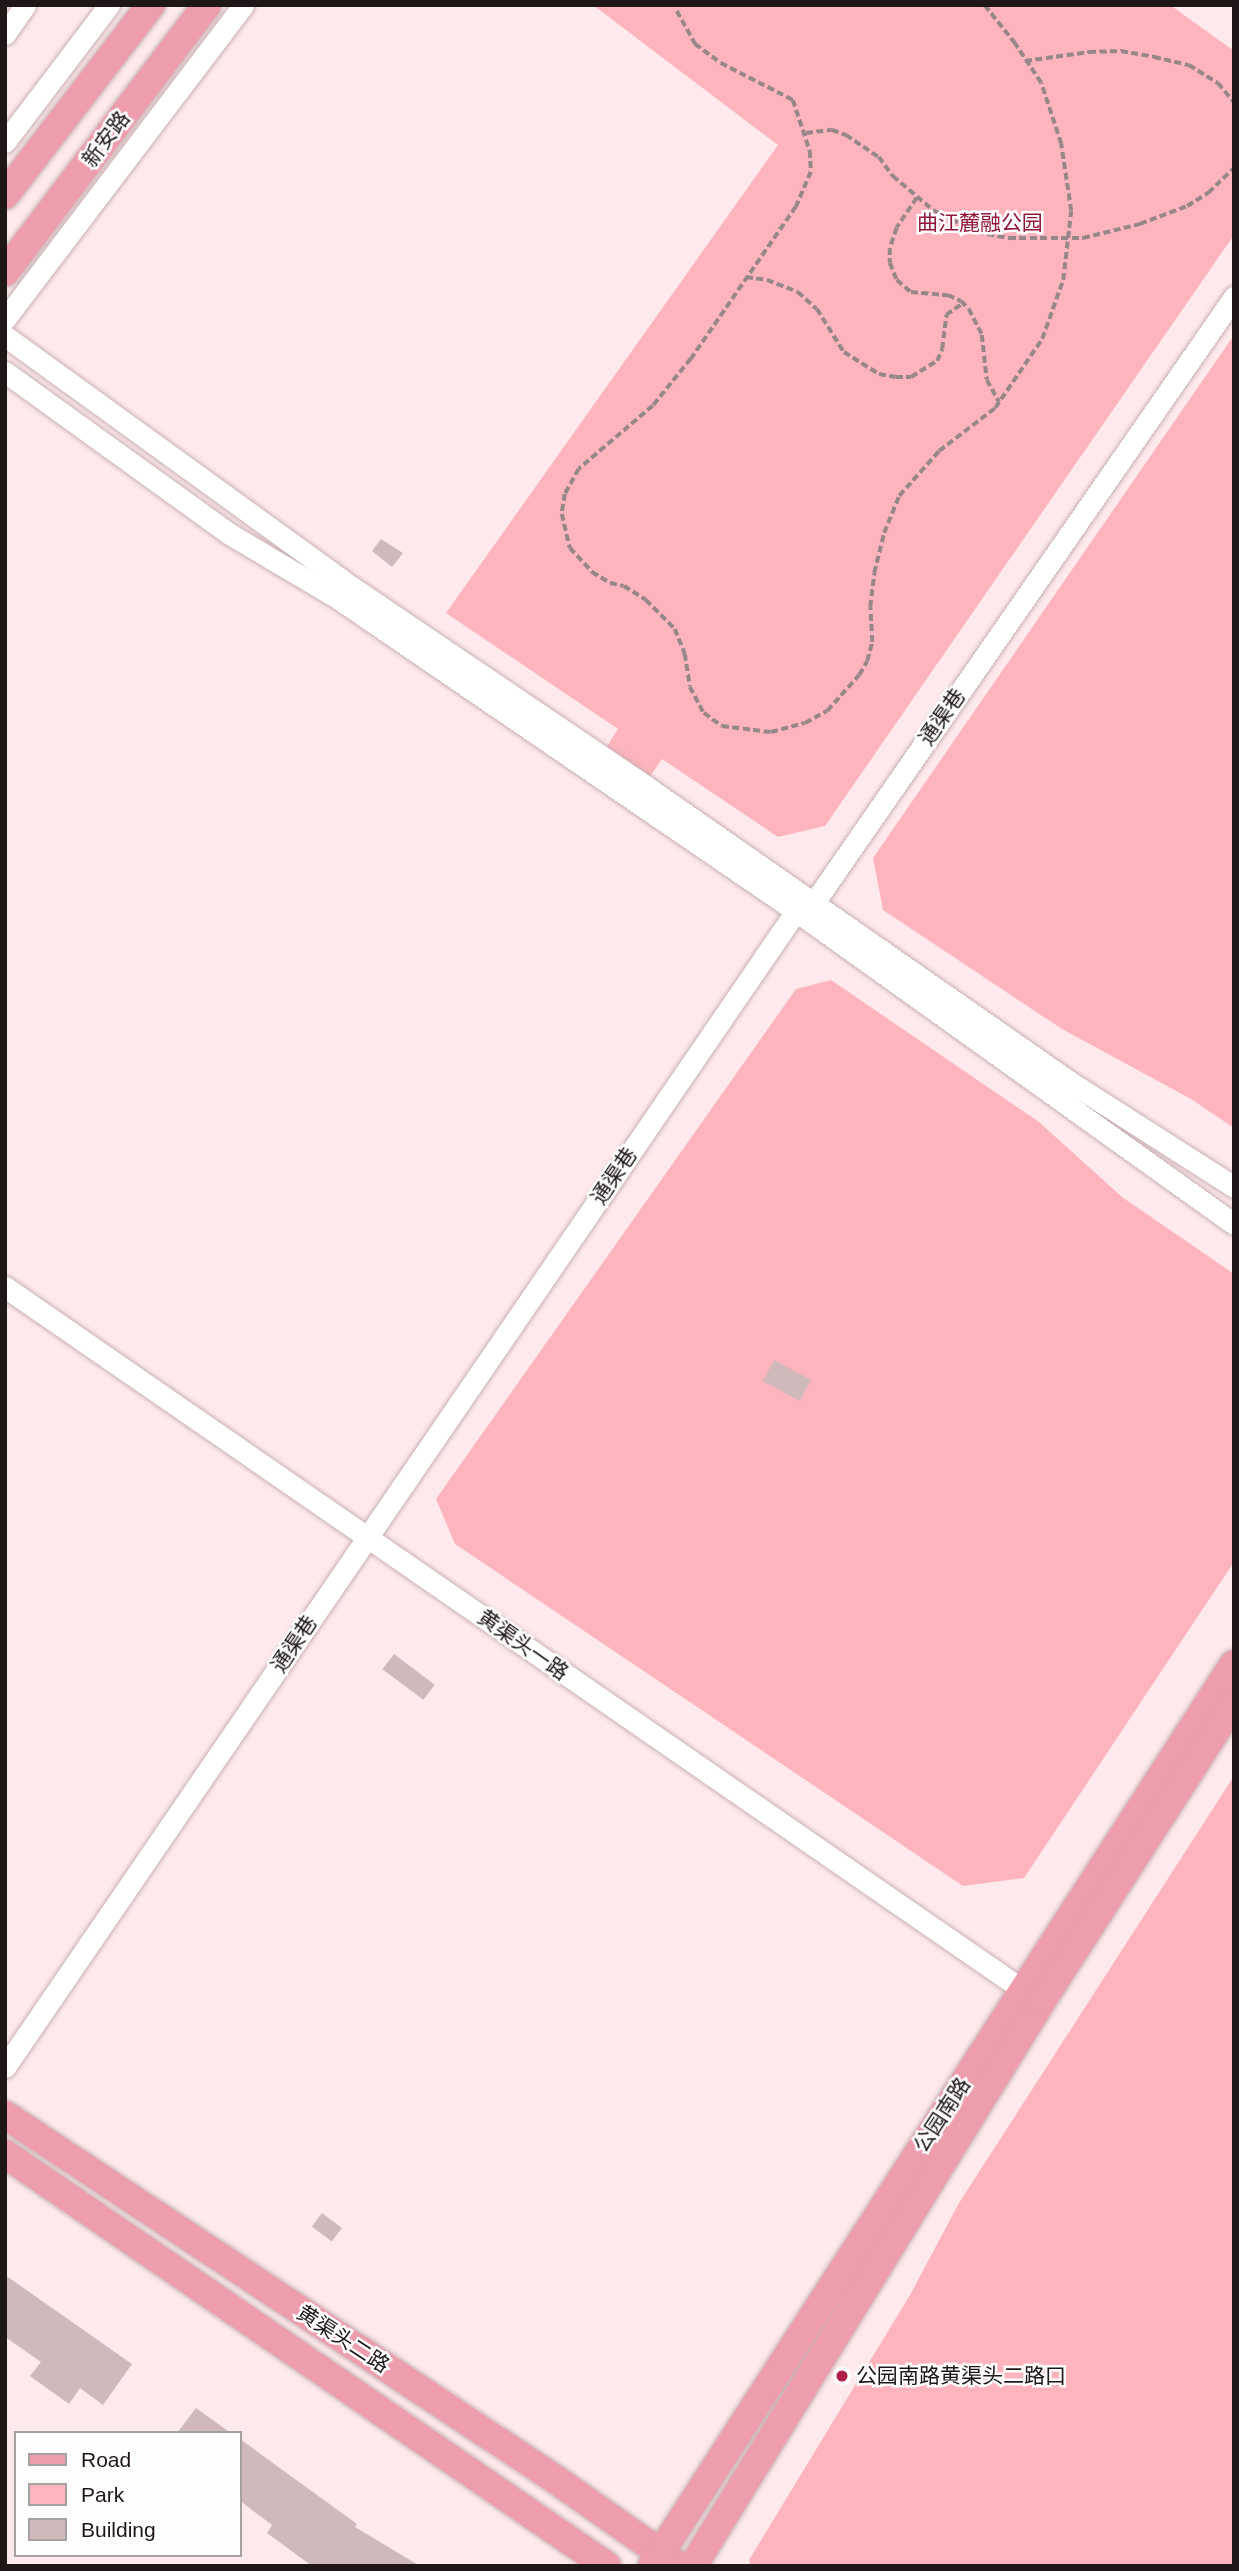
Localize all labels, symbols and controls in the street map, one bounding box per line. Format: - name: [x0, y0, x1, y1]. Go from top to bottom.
- street label: 新安路: [77, 106, 135, 172]
- park label: 曲江麓融公园: [917, 210, 1043, 236]
- street label: 通渠巷: [914, 684, 970, 750]
- street label: 通渠巷: [586, 1143, 642, 1209]
- street label: 黄渠头一路: [473, 1605, 573, 1685]
- street label: 通渠巷: [266, 1611, 322, 1677]
- street label: 公园南路: [909, 2073, 975, 2157]
- street label: 黄渠头二路: [292, 2300, 394, 2378]
- place label: 公园南路黄渠头二路口: [856, 2363, 1066, 2389]
- marker: 公园南路黄渠头二路口: [834, 2368, 850, 2384]
- legend: [14, 2431, 242, 2557]
- text: Road: [81, 2448, 131, 2471]
- text: Park: [81, 2483, 124, 2506]
- text: Building: [81, 2518, 156, 2541]

